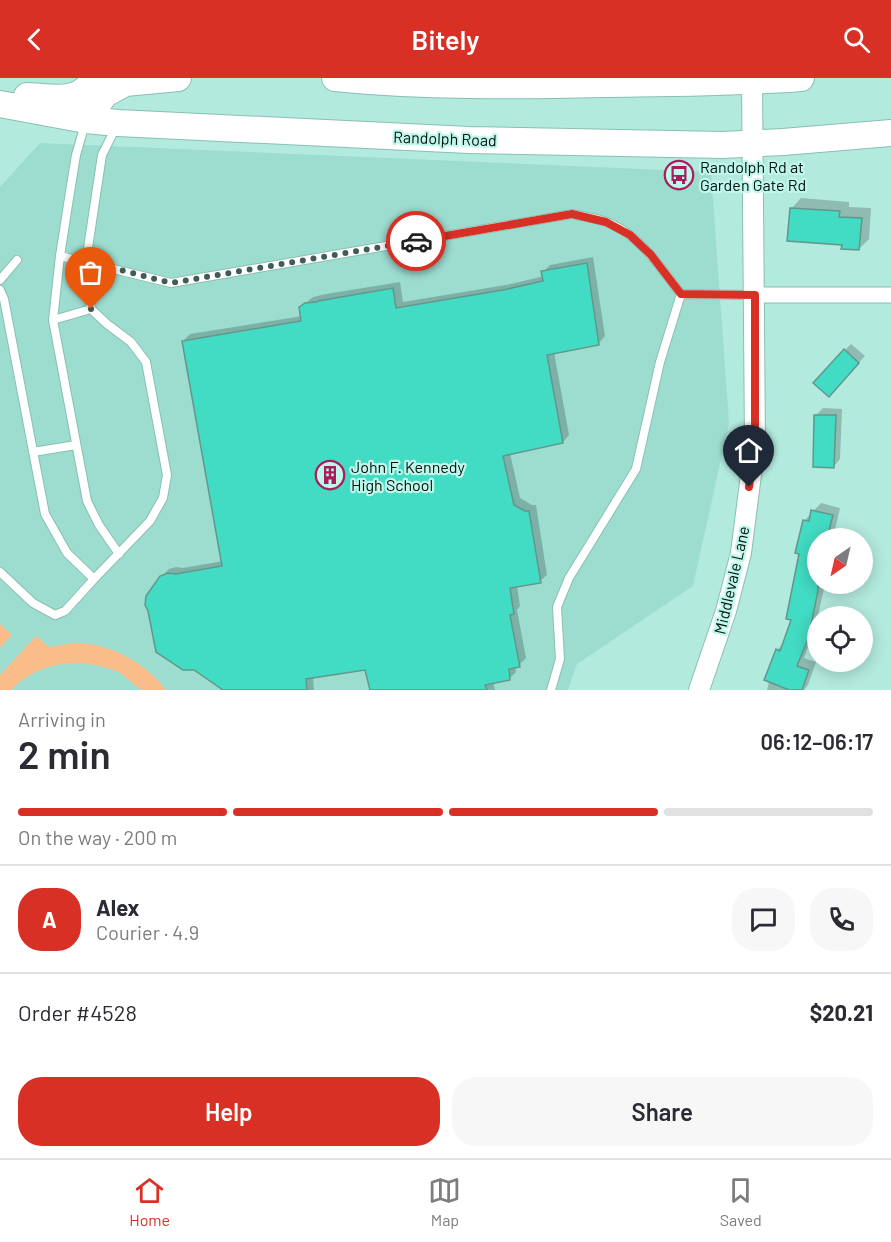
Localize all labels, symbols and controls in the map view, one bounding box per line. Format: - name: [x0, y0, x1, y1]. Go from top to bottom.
- icon: back: [18, 23, 51, 56]
- text: Bitely: [412, 23, 479, 55]
- icon: search: [840, 23, 873, 56]
- street label: Randolph Road: [393, 127, 497, 149]
- place label: Randolph Rd at Garden Gate Rd: [700, 157, 806, 194]
- bus stop icon: Randolph Rd at Garden Gate Rd: [663, 159, 695, 191]
- courier: [386, 211, 446, 271]
- icon: car: [400, 225, 433, 258]
- pin: [65, 247, 116, 309]
- icon: bag: [74, 256, 107, 289]
- pin: [723, 425, 774, 487]
- icon: home: [732, 434, 765, 467]
- place label: John F. Kennedy High School: [351, 457, 466, 494]
- building icon: John F. Kennedy High School: [314, 459, 346, 491]
- street label: Middlevale Lane: [709, 524, 753, 636]
- north arrow: [807, 528, 873, 594]
- map controls: [807, 528, 873, 672]
- button: locate: [807, 606, 873, 672]
- text: Arriving in: [18, 707, 106, 731]
- text: 06:12–06:17: [760, 728, 873, 754]
- text: 2 min: [18, 730, 111, 777]
- text: On the way · 200 m: [18, 825, 177, 849]
- button: chat: [732, 888, 795, 951]
- button: phone: [810, 888, 873, 951]
- text: Alex: [96, 894, 139, 920]
- text: A: [42, 906, 57, 932]
- text: Courier · 4.9: [96, 920, 199, 944]
- text: Order #4528: [18, 999, 137, 1025]
- text: $20.21: [810, 999, 873, 1025]
- button: Help: [18, 1077, 440, 1146]
- button: Share: [452, 1077, 873, 1146]
- tab: Home: [129, 1174, 170, 1229]
- tab: Map: [428, 1174, 461, 1229]
- tab: Saved: [720, 1174, 762, 1229]

